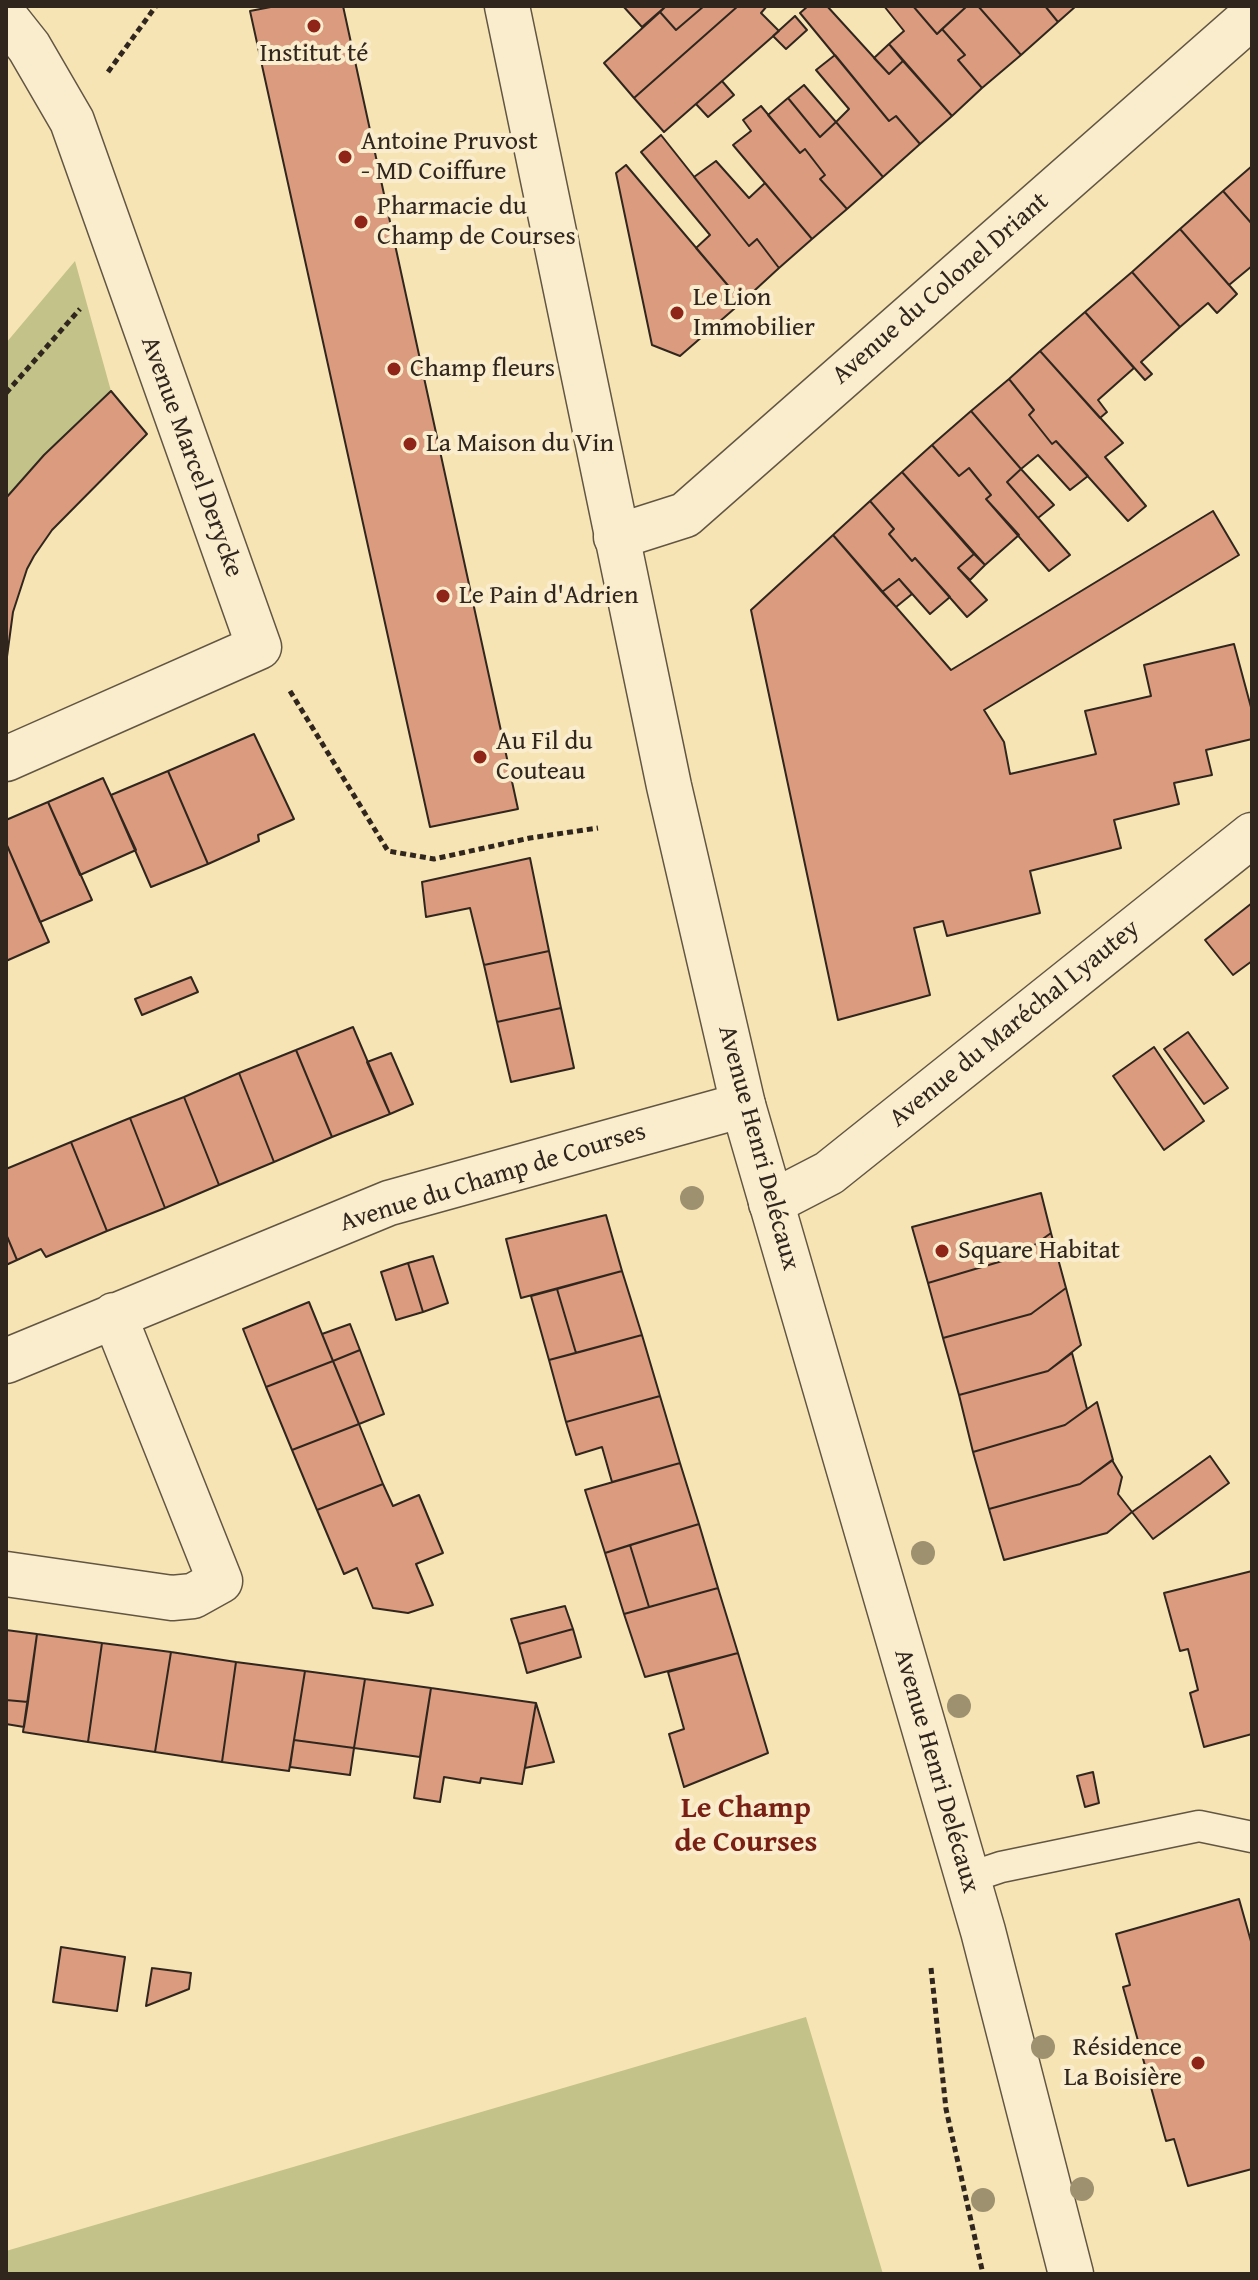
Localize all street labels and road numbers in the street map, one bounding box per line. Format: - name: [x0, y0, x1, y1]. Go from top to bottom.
- street label: Avenue du Colonel Driant: [826, 186, 1056, 392]
- street label: Avenue Marcel Derycke: [133, 332, 249, 582]
- street label: Avenue du Maréchal Lyautey: [884, 913, 1146, 1135]
- street label: Avenue Henri Delécaux: [710, 1022, 806, 1274]
- street label: Avenue du Champ de Courses: [336, 1117, 650, 1239]
- street label: Avenue Henri Delécaux: [886, 1646, 986, 1896]

